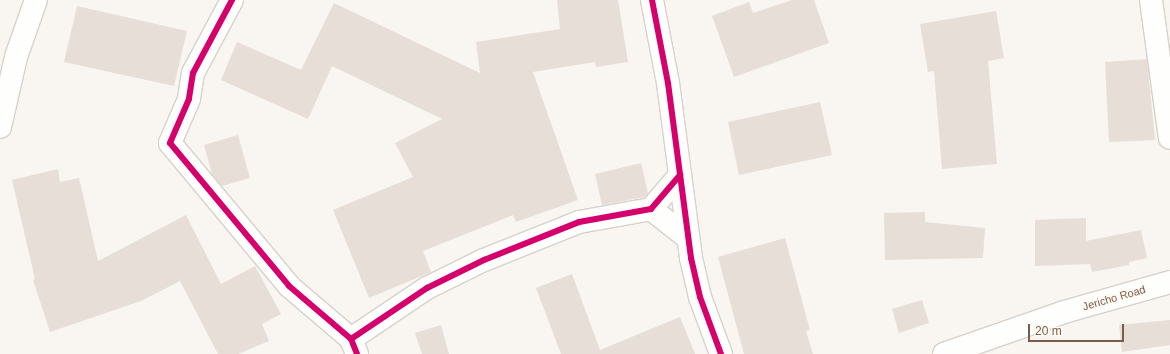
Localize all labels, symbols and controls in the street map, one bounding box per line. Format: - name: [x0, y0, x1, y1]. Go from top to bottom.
- street label: Jericho Road: [1081, 283, 1147, 313]
- scale bar: [1030, 316, 1126, 342]
- text: 20 m: [1035, 324, 1062, 338]

